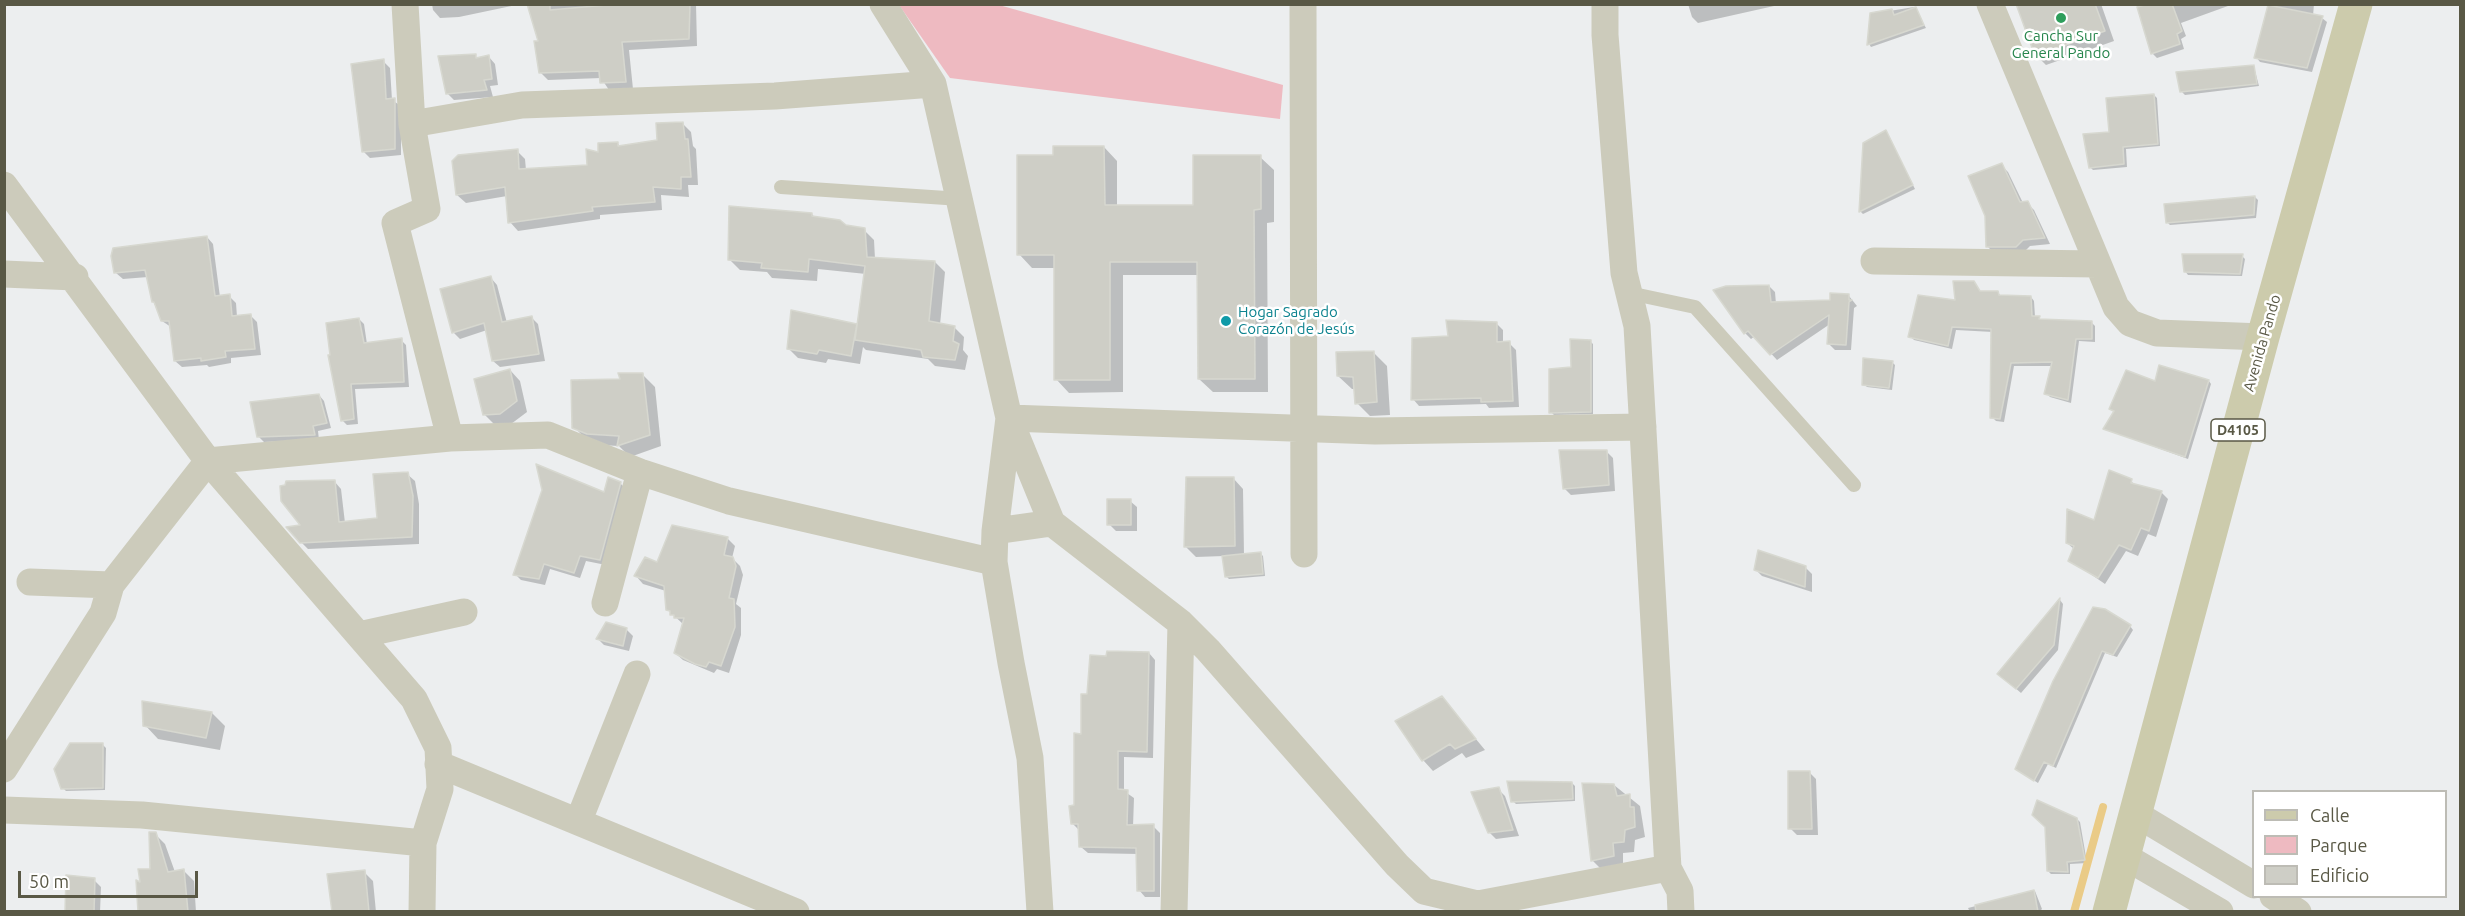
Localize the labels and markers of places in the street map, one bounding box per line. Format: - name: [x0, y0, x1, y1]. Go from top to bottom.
- marker: Cancha Sur General Pando: [2054, 11, 2068, 25]
- place label: Cancha Sur General Pando: [2012, 27, 2110, 62]
- place label: Hogar Sagrado Corazón de Jesús: [1238, 303, 1355, 338]
- marker: Hogar Sagrado Corazón de Jesús: [1219, 314, 1233, 328]

